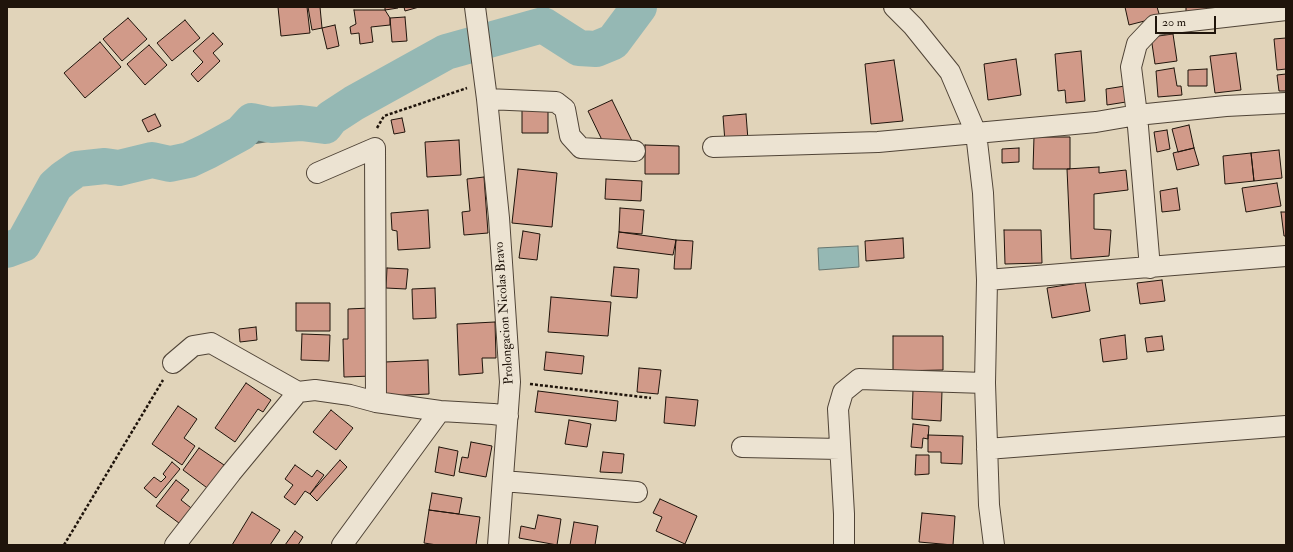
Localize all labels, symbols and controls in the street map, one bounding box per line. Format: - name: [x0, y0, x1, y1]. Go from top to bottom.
- scale bar: [1157, 8, 1218, 34]
- text: 20 m: [1162, 15, 1186, 30]
- street label: Prolongacion Nicolas Bravo: [492, 241, 518, 385]

